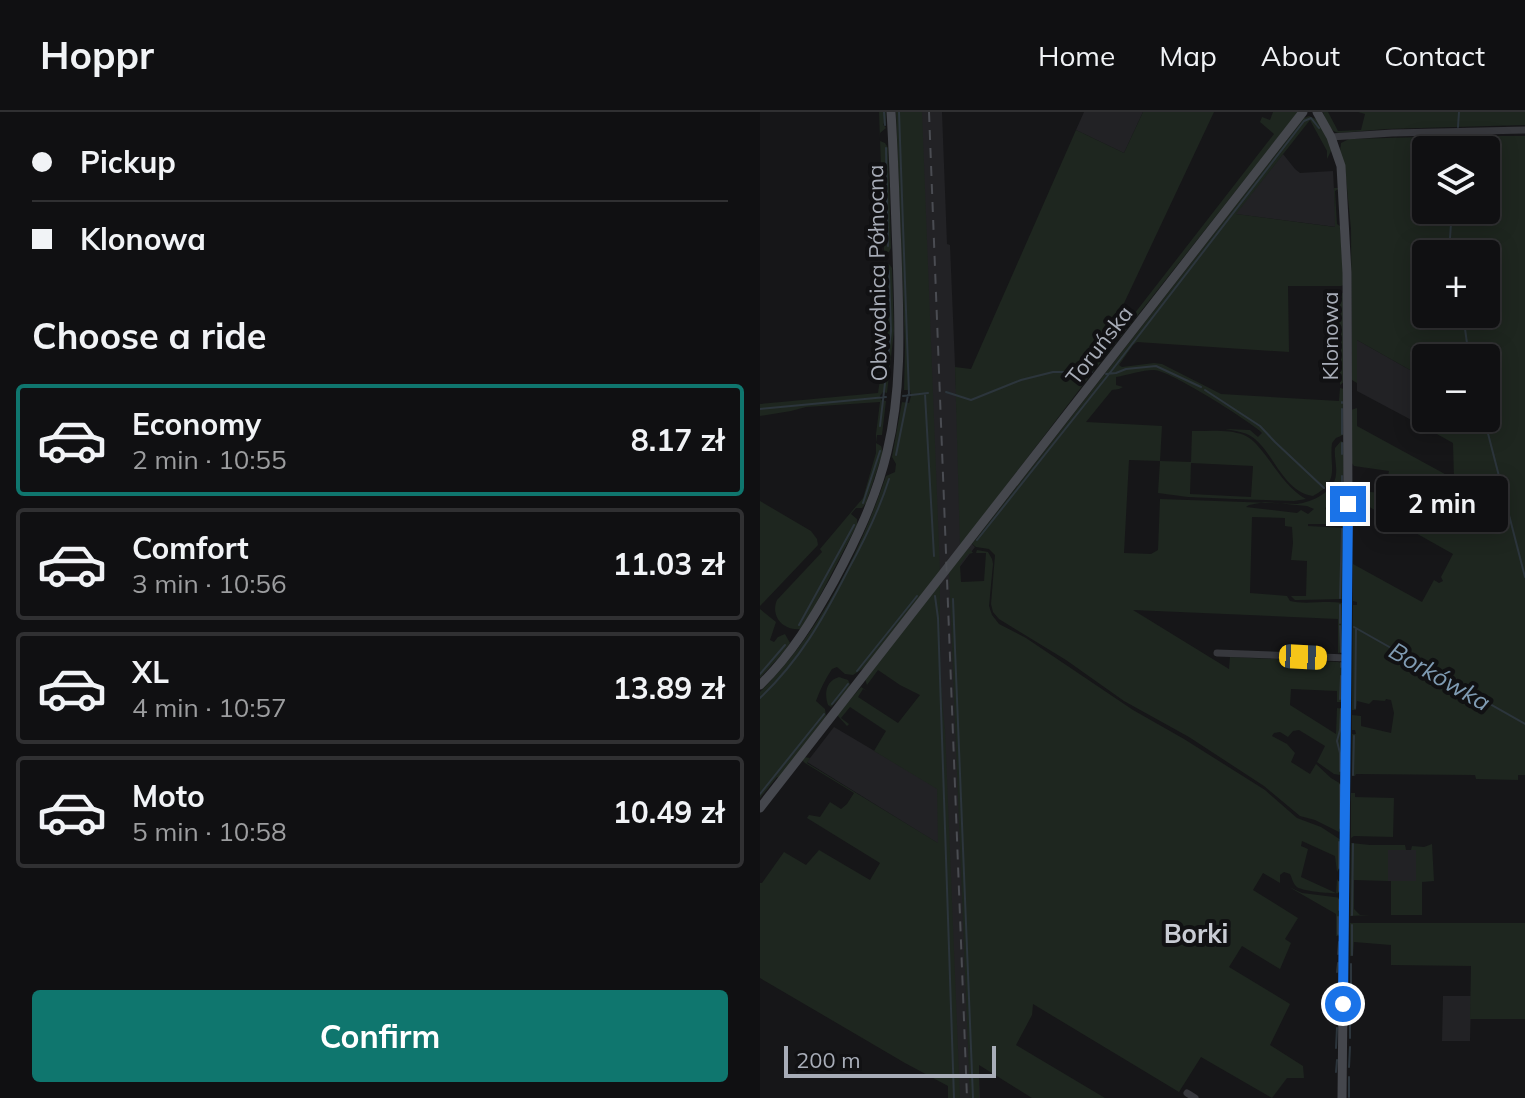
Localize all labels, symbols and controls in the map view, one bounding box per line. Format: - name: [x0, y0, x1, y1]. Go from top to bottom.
- text: Hoppr: [40, 31, 154, 79]
- text: Home: [1038, 38, 1115, 73]
- text: Map: [1159, 38, 1217, 73]
- text: About: [1261, 38, 1340, 73]
- text: Contact: [1384, 38, 1485, 73]
- map controls: [1412, 136, 1500, 432]
- button: layers: [1412, 136, 1500, 224]
- text: Pickup: [80, 143, 176, 181]
- street label: Obwodnica Północna: [861, 164, 893, 382]
- text: Klonowa: [80, 220, 206, 258]
- button: +: [1412, 240, 1500, 328]
- street label: Klonowa: [1316, 291, 1344, 381]
- street label: Toruńska: [1059, 300, 1139, 390]
- text: Choose a ride: [32, 313, 266, 358]
- button: −: [1412, 344, 1500, 432]
- icon: car: [36, 404, 108, 476]
- text: Economy: [132, 405, 261, 443]
- text: 8.17 zł: [631, 421, 724, 459]
- text: 2 min · 10:55: [132, 443, 287, 476]
- callout: 2 min: [1376, 476, 1508, 532]
- route end: [1330, 486, 1366, 522]
- text: 2 min: [1408, 487, 1476, 520]
- icon: car: [36, 528, 108, 600]
- text: Comfort: [132, 529, 249, 567]
- text: 11.03 zł: [613, 545, 724, 583]
- text: 3 min · 10:56: [132, 567, 287, 600]
- water label: Borkówka: [1384, 635, 1496, 717]
- car: [1278, 644, 1328, 670]
- icon: car: [36, 652, 108, 724]
- text: XL: [132, 653, 169, 691]
- text: 13.89 zł: [613, 669, 724, 707]
- text: 4 min · 10:57: [132, 691, 287, 724]
- icon: car: [36, 776, 108, 848]
- text: Moto: [132, 777, 205, 815]
- text: 10.49 zł: [613, 793, 724, 831]
- text: 5 min · 10:58: [132, 815, 287, 848]
- district label: Borki: [1164, 917, 1228, 950]
- route start: [1325, 986, 1361, 1022]
- button: Confirm: [32, 990, 728, 1082]
- scale bar: [784, 1042, 996, 1078]
- text: 200 m: [796, 1046, 861, 1074]

